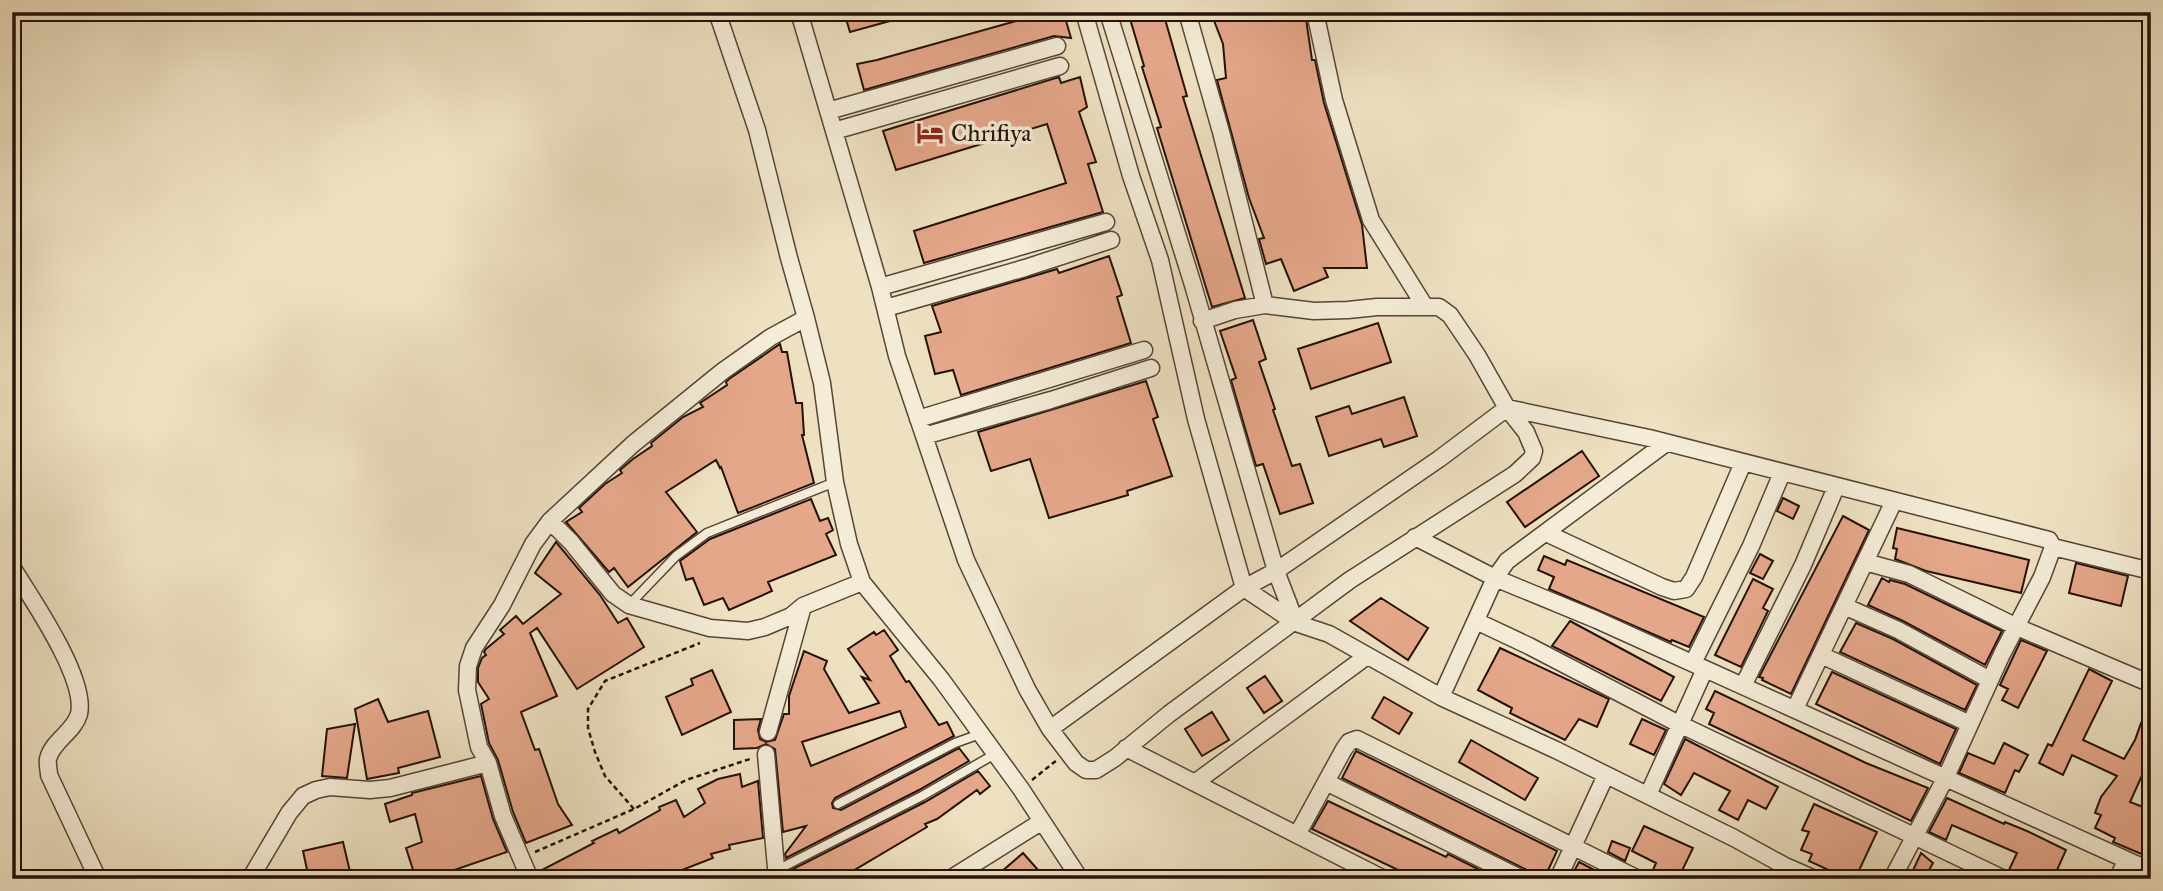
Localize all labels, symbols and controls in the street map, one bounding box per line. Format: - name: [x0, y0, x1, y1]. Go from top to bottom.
- hotel icon: Chrifiya: [915, 118, 945, 148]
- place label: Chrifiya: [951, 118, 1032, 148]

